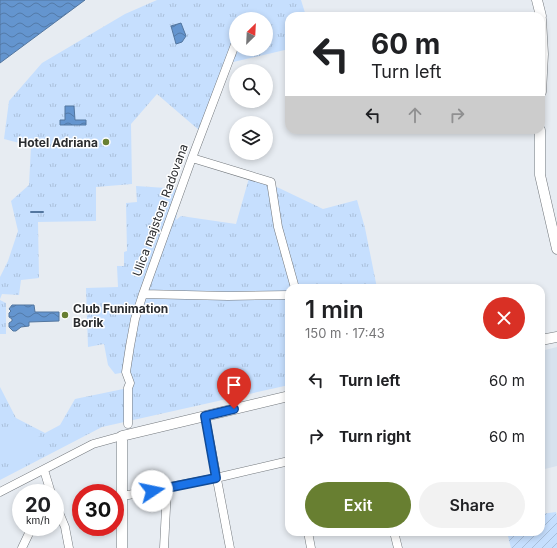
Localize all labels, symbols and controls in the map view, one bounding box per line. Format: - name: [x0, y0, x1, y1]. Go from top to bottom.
- north arrow: [229, 12, 273, 56]
- map controls: [229, 12, 273, 160]
- text: 60 m: [371, 27, 440, 61]
- icon: left: [305, 28, 357, 80]
- text: Turn left: [371, 61, 441, 82]
- button: search: [229, 64, 273, 108]
- icon: left: [362, 104, 384, 126]
- icon: ahead: [404, 104, 426, 126]
- icon: right: [446, 104, 468, 126]
- button: layers: [229, 116, 273, 160]
- place label: Hotel Adriana: [18, 135, 98, 150]
- marker: Hotel Adriana: [101, 137, 111, 147]
- street label: Ulica majstora Radovana: [129, 142, 191, 278]
- text: 1 min: [305, 295, 364, 324]
- button: close: [483, 297, 525, 339]
- place label: Club Funimation Borik: [73, 301, 168, 330]
- marker: Club Funimation Borik: [60, 310, 70, 320]
- text: 150 m · 17:43: [305, 325, 385, 341]
- pin: [217, 368, 251, 409]
- icon: left: [305, 369, 327, 391]
- text: Turn left: [339, 371, 400, 390]
- text: 60 m: [489, 371, 525, 390]
- icon: arrive: [223, 374, 245, 396]
- icon: right: [305, 425, 327, 447]
- text: Turn right: [339, 427, 411, 446]
- text: 60 m: [489, 427, 525, 446]
- position arrow: [131, 470, 173, 512]
- button: Exit: [305, 482, 411, 528]
- button: Share: [419, 482, 525, 528]
- speed limit sign: 30: [72, 484, 124, 536]
- text: 20: [25, 493, 51, 517]
- text: km/h: [26, 514, 50, 526]

